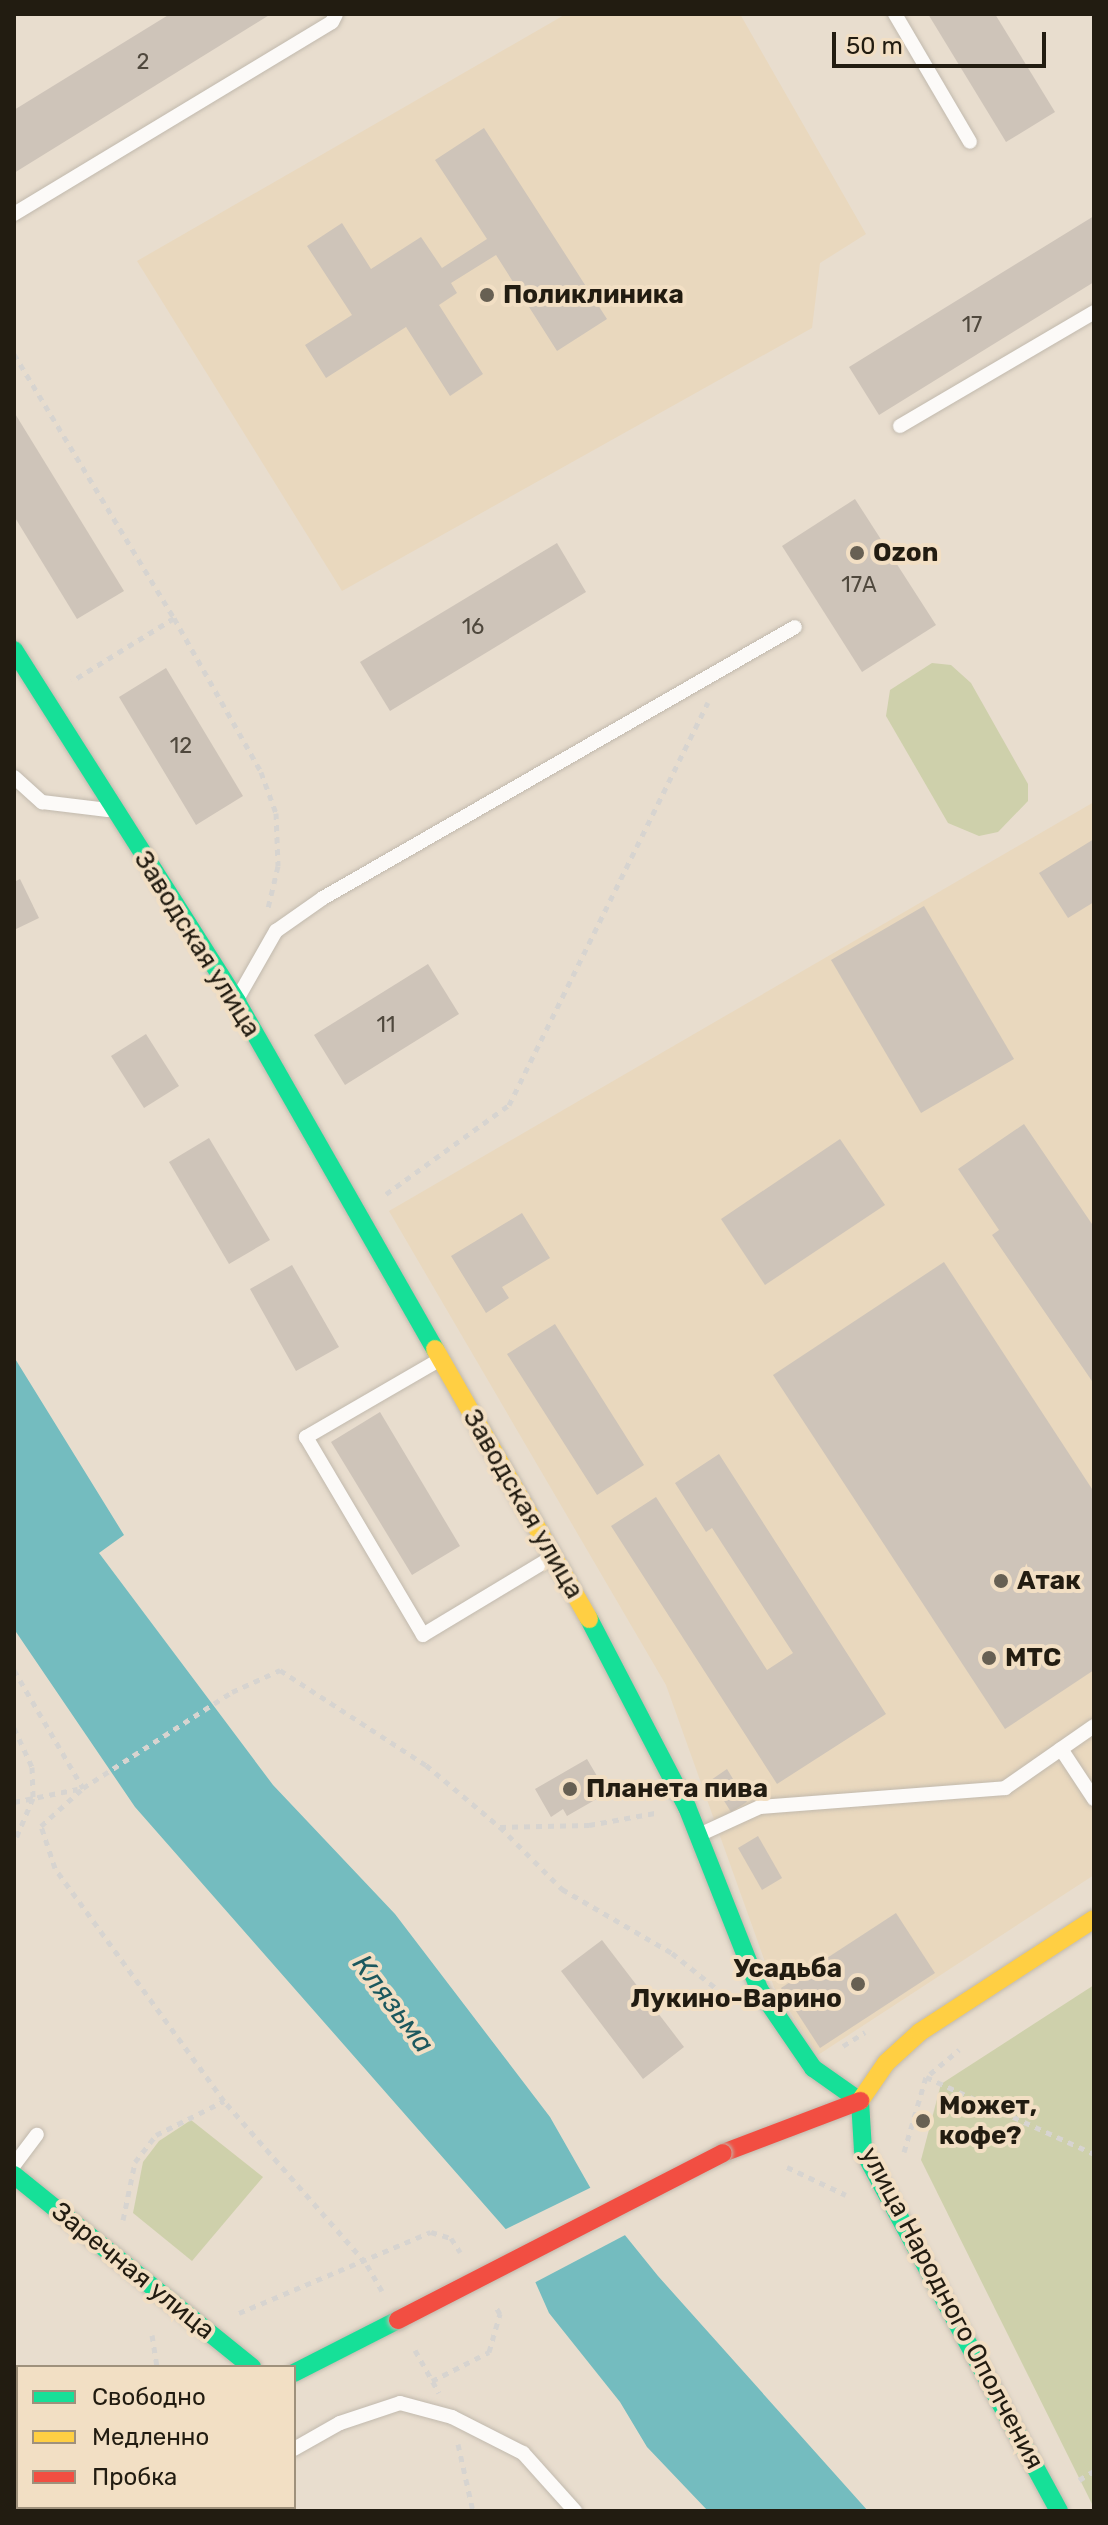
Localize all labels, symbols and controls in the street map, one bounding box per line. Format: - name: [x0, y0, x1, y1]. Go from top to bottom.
- scale bar: [836, 16, 1050, 66]
- text: 50 m: [846, 32, 903, 60]
- house number: 2: [137, 49, 149, 75]
- place label: Поликлиника: [503, 279, 684, 311]
- marker: Поликлиника: [478, 286, 496, 304]
- house number: 17: [962, 312, 982, 338]
- place label: Ozon: [873, 537, 938, 569]
- marker: Ozon: [848, 544, 866, 562]
- house number: 17А: [841, 572, 877, 598]
- house number: 16: [462, 614, 484, 640]
- house number: 12: [170, 733, 192, 759]
- street label: Заводская улица: [127, 845, 267, 1043]
- house number: 11: [377, 1012, 395, 1038]
- street label: Заводская улица: [456, 1404, 590, 1604]
- place label: Атак: [1017, 1565, 1081, 1597]
- marker: Атак: [992, 1572, 1010, 1590]
- place label: МТС: [1005, 1642, 1061, 1674]
- marker: МТС: [980, 1649, 998, 1667]
- place label: Планета пива: [586, 1773, 768, 1805]
- marker: Планета пива: [561, 1780, 579, 1798]
- water label: Клязьма: [345, 1948, 441, 2060]
- place label: Усадьба Лукино-Варино: [630, 1953, 842, 2014]
- marker: Усадьба Лукино-Варино: [849, 1975, 867, 1993]
- place label: Может, кофе?: [939, 2090, 1037, 2152]
- marker: Может, кофе?: [914, 2112, 932, 2130]
- street label: улица Народного Ополчения: [854, 2142, 1050, 2474]
- street label: Заречная улица: [45, 2196, 221, 2346]
- legend: [16, 2365, 296, 2509]
- text: Свободно: [92, 2383, 206, 2411]
- text: Медленно: [92, 2423, 209, 2451]
- text: Пробка: [92, 2463, 177, 2491]

